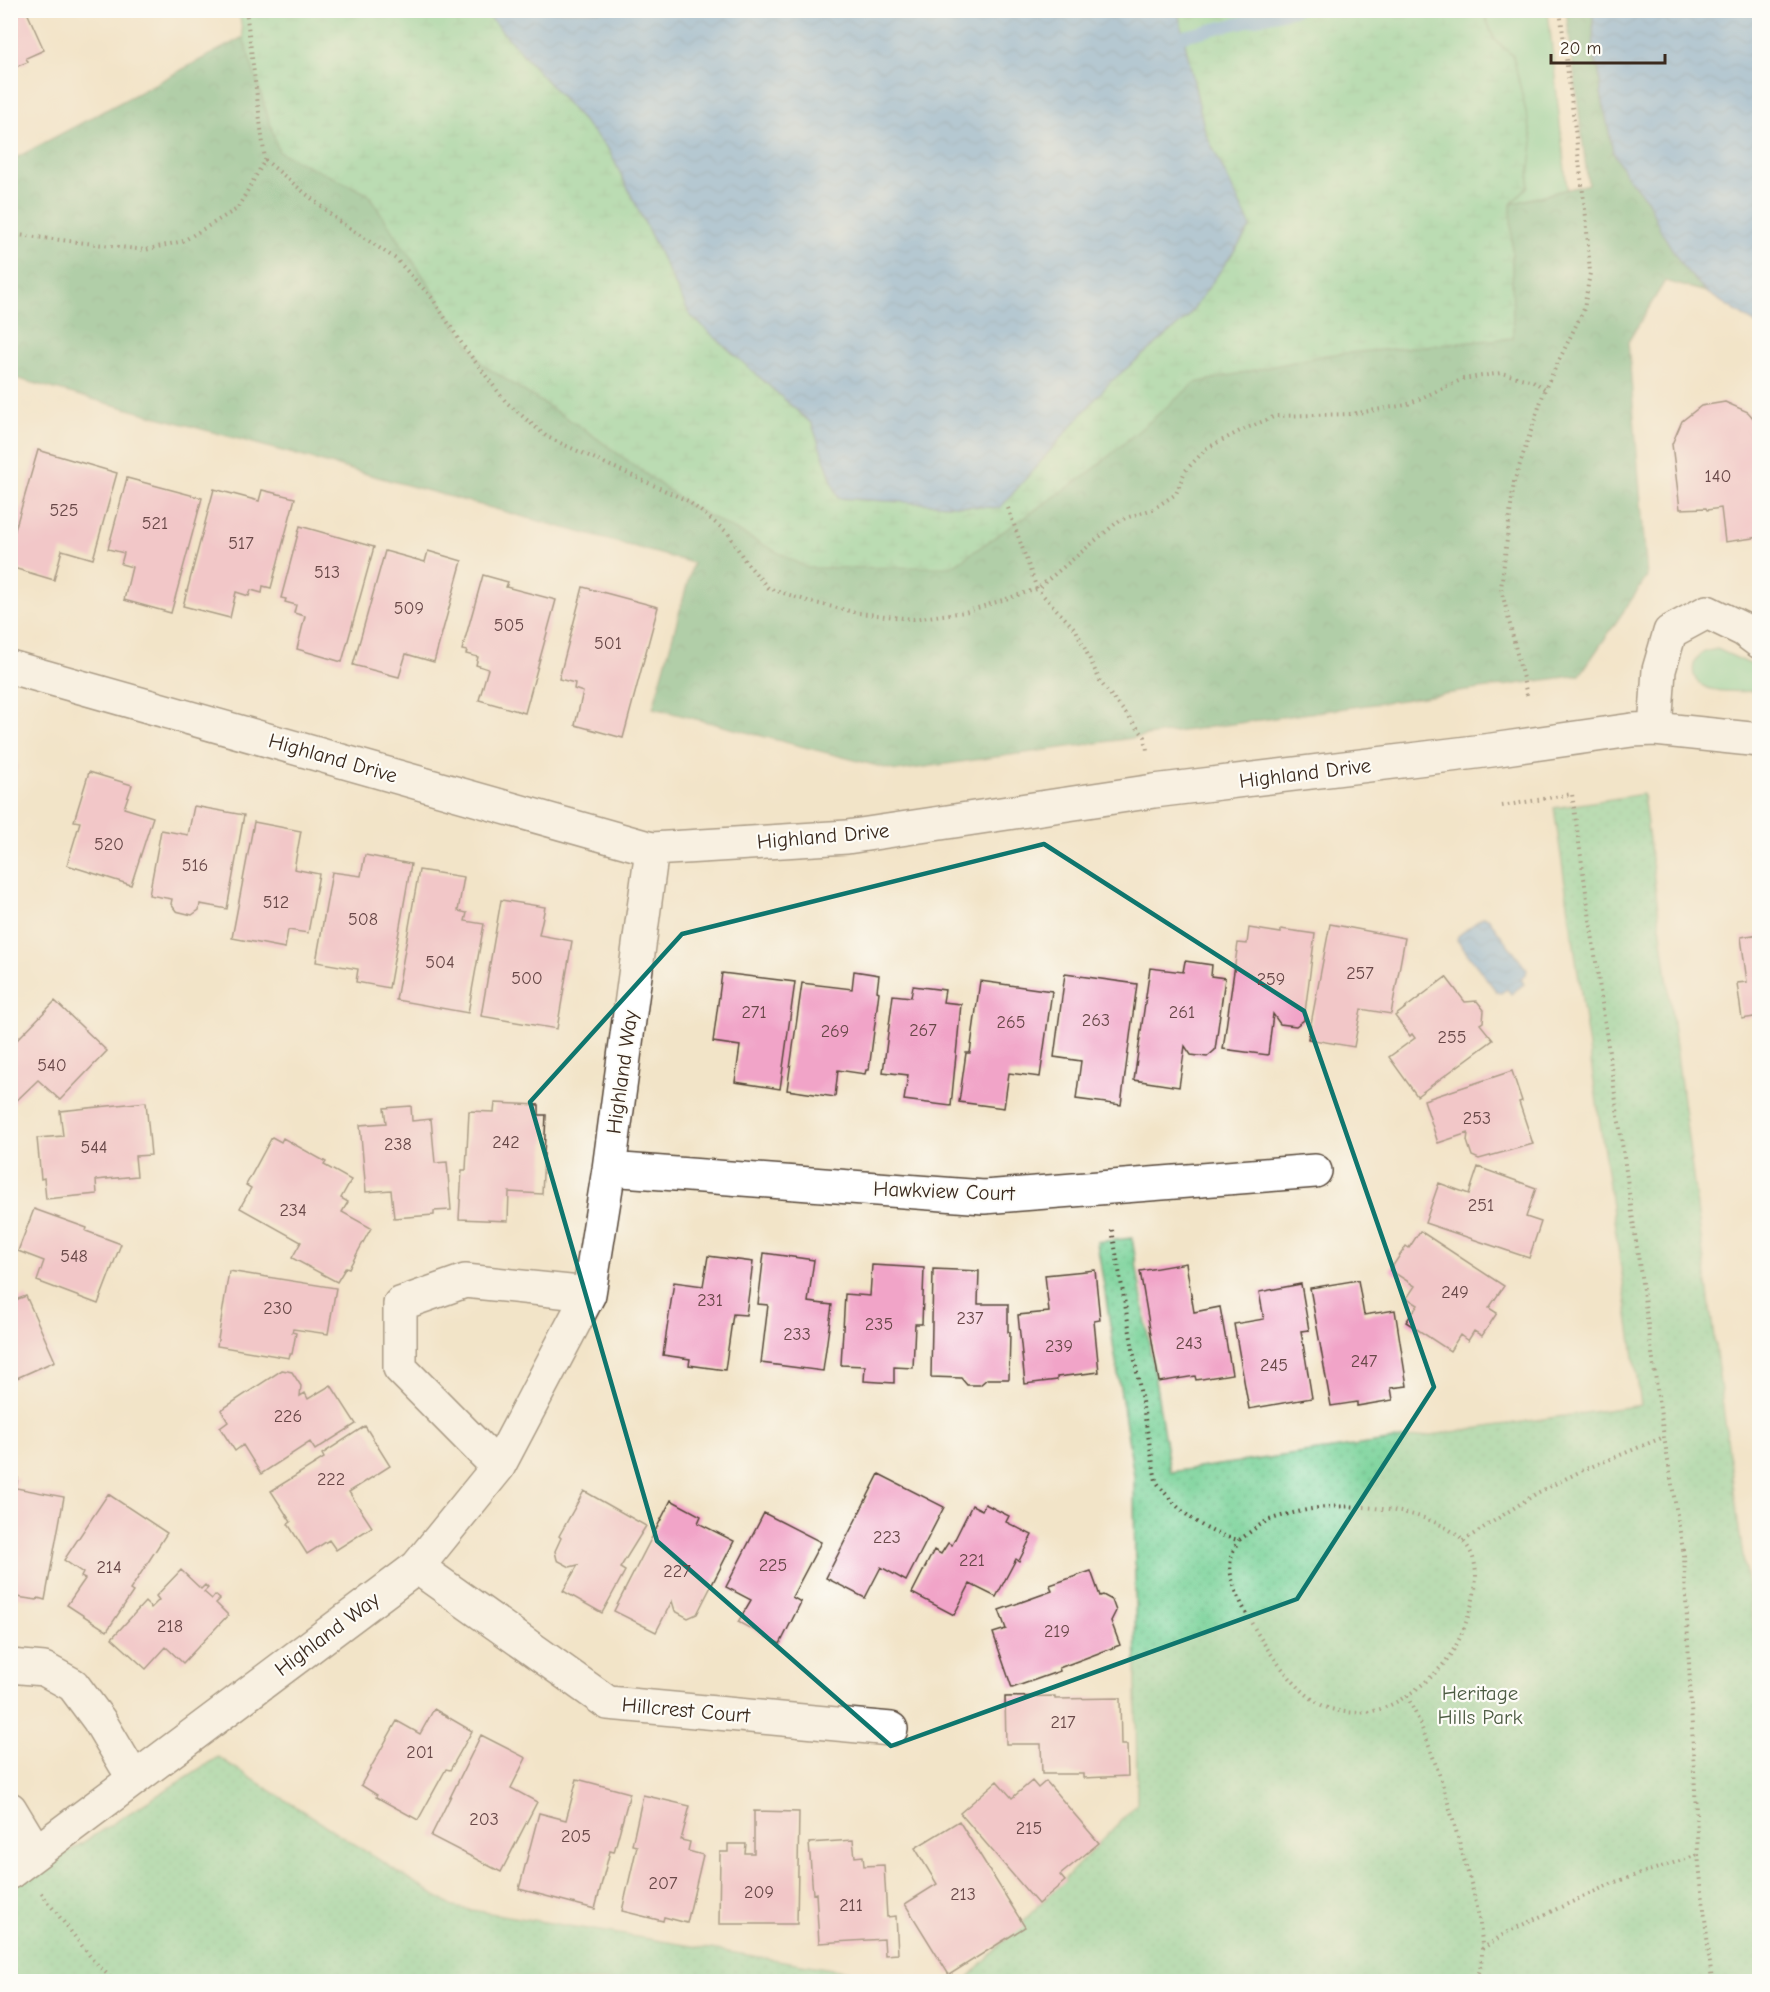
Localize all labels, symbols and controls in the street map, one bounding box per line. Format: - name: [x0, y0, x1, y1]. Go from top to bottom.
- scale bar: [1551, 27, 1665, 65]
- text: 20 m: [1560, 38, 1601, 59]
- house number: 140: [1705, 466, 1731, 487]
- house number: 525: [50, 500, 78, 521]
- house number: 521: [142, 513, 168, 534]
- house number: 517: [228, 533, 254, 554]
- house number: 513: [314, 562, 340, 583]
- house number: 509: [394, 598, 424, 619]
- house number: 505: [494, 615, 524, 636]
- house number: 501: [594, 633, 622, 654]
- street label: Highland Drive: [266, 728, 400, 788]
- street label: Highland Drive: [1238, 753, 1372, 793]
- street label: Highland Drive: [756, 818, 890, 854]
- house number: 520: [94, 834, 124, 855]
- house number: 516: [182, 855, 208, 876]
- house number: 512: [263, 892, 289, 913]
- house number: 508: [348, 909, 378, 930]
- house number: 504: [425, 952, 455, 973]
- house number: 257: [1346, 963, 1374, 984]
- house number: 500: [511, 968, 543, 989]
- house number: 259: [1257, 969, 1285, 990]
- house number: 271: [741, 1002, 767, 1023]
- house number: 261: [1169, 1002, 1195, 1023]
- street label: Highland Way: [601, 1008, 643, 1135]
- house number: 263: [1082, 1010, 1110, 1031]
- house number: 265: [997, 1012, 1025, 1033]
- house number: 267: [909, 1020, 937, 1041]
- house number: 269: [821, 1021, 849, 1042]
- house number: 255: [1438, 1027, 1466, 1048]
- house number: 540: [37, 1055, 67, 1076]
- house number: 253: [1463, 1108, 1491, 1129]
- house number: 242: [492, 1132, 520, 1153]
- house number: 238: [384, 1134, 412, 1155]
- house number: 544: [80, 1137, 108, 1158]
- street label: Hawkview Court: [873, 1177, 1016, 1205]
- house number: 251: [1468, 1195, 1494, 1216]
- house number: 234: [279, 1200, 307, 1221]
- house number: 548: [60, 1246, 88, 1267]
- house number: 249: [1441, 1282, 1469, 1303]
- house number: 231: [697, 1290, 723, 1311]
- house number: 230: [263, 1298, 293, 1319]
- house number: 237: [956, 1308, 984, 1329]
- house number: 235: [865, 1314, 893, 1335]
- house number: 233: [783, 1324, 811, 1345]
- house number: 243: [1175, 1333, 1203, 1354]
- house number: 239: [1045, 1336, 1073, 1357]
- house number: 247: [1351, 1351, 1378, 1372]
- house number: 245: [1260, 1355, 1288, 1376]
- house number: 226: [274, 1406, 302, 1427]
- house number: 222: [317, 1469, 345, 1490]
- house number: 223: [873, 1527, 901, 1548]
- house number: 221: [959, 1550, 985, 1571]
- house number: 225: [759, 1555, 787, 1576]
- house number: 214: [96, 1557, 122, 1578]
- house number: 227: [663, 1561, 691, 1582]
- street label: Highland Way: [270, 1587, 384, 1681]
- house number: 218: [157, 1616, 183, 1637]
- house number: 219: [1044, 1621, 1070, 1642]
- park label: Heritage Hills Park: [1437, 1681, 1523, 1729]
- street label: Hillcrest Court: [621, 1692, 752, 1728]
- house number: 217: [1050, 1712, 1076, 1733]
- house number: 201: [406, 1742, 434, 1763]
- house number: 203: [469, 1809, 499, 1830]
- house number: 215: [1016, 1818, 1042, 1839]
- house number: 205: [561, 1826, 591, 1847]
- house number: 207: [649, 1873, 678, 1894]
- house number: 209: [744, 1882, 774, 1903]
- house number: 213: [950, 1884, 976, 1905]
- house number: 211: [839, 1895, 863, 1916]

